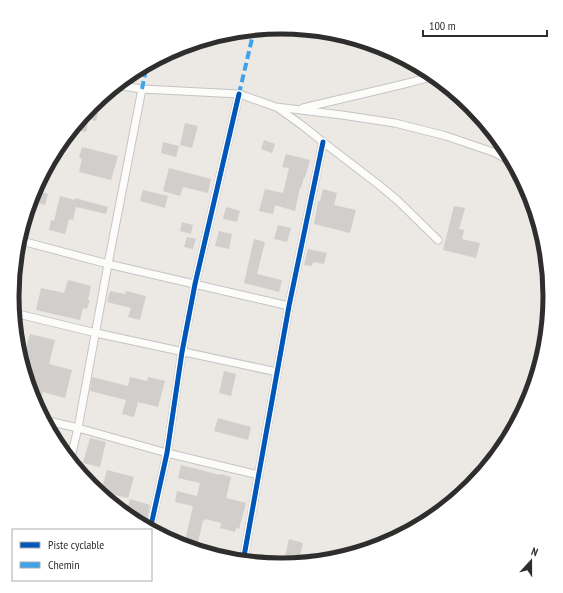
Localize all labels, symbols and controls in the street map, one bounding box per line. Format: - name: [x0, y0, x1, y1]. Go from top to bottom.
- scale bar: [423, 12, 547, 38]
- text: 100 m: [429, 18, 456, 33]
- legend: [12, 529, 152, 581]
- text: Piste cyclable: [48, 537, 104, 552]
- north arrow: [511, 541, 551, 581]
- text: N: [529, 544, 540, 559]
- text: Chemin: [48, 557, 79, 572]

